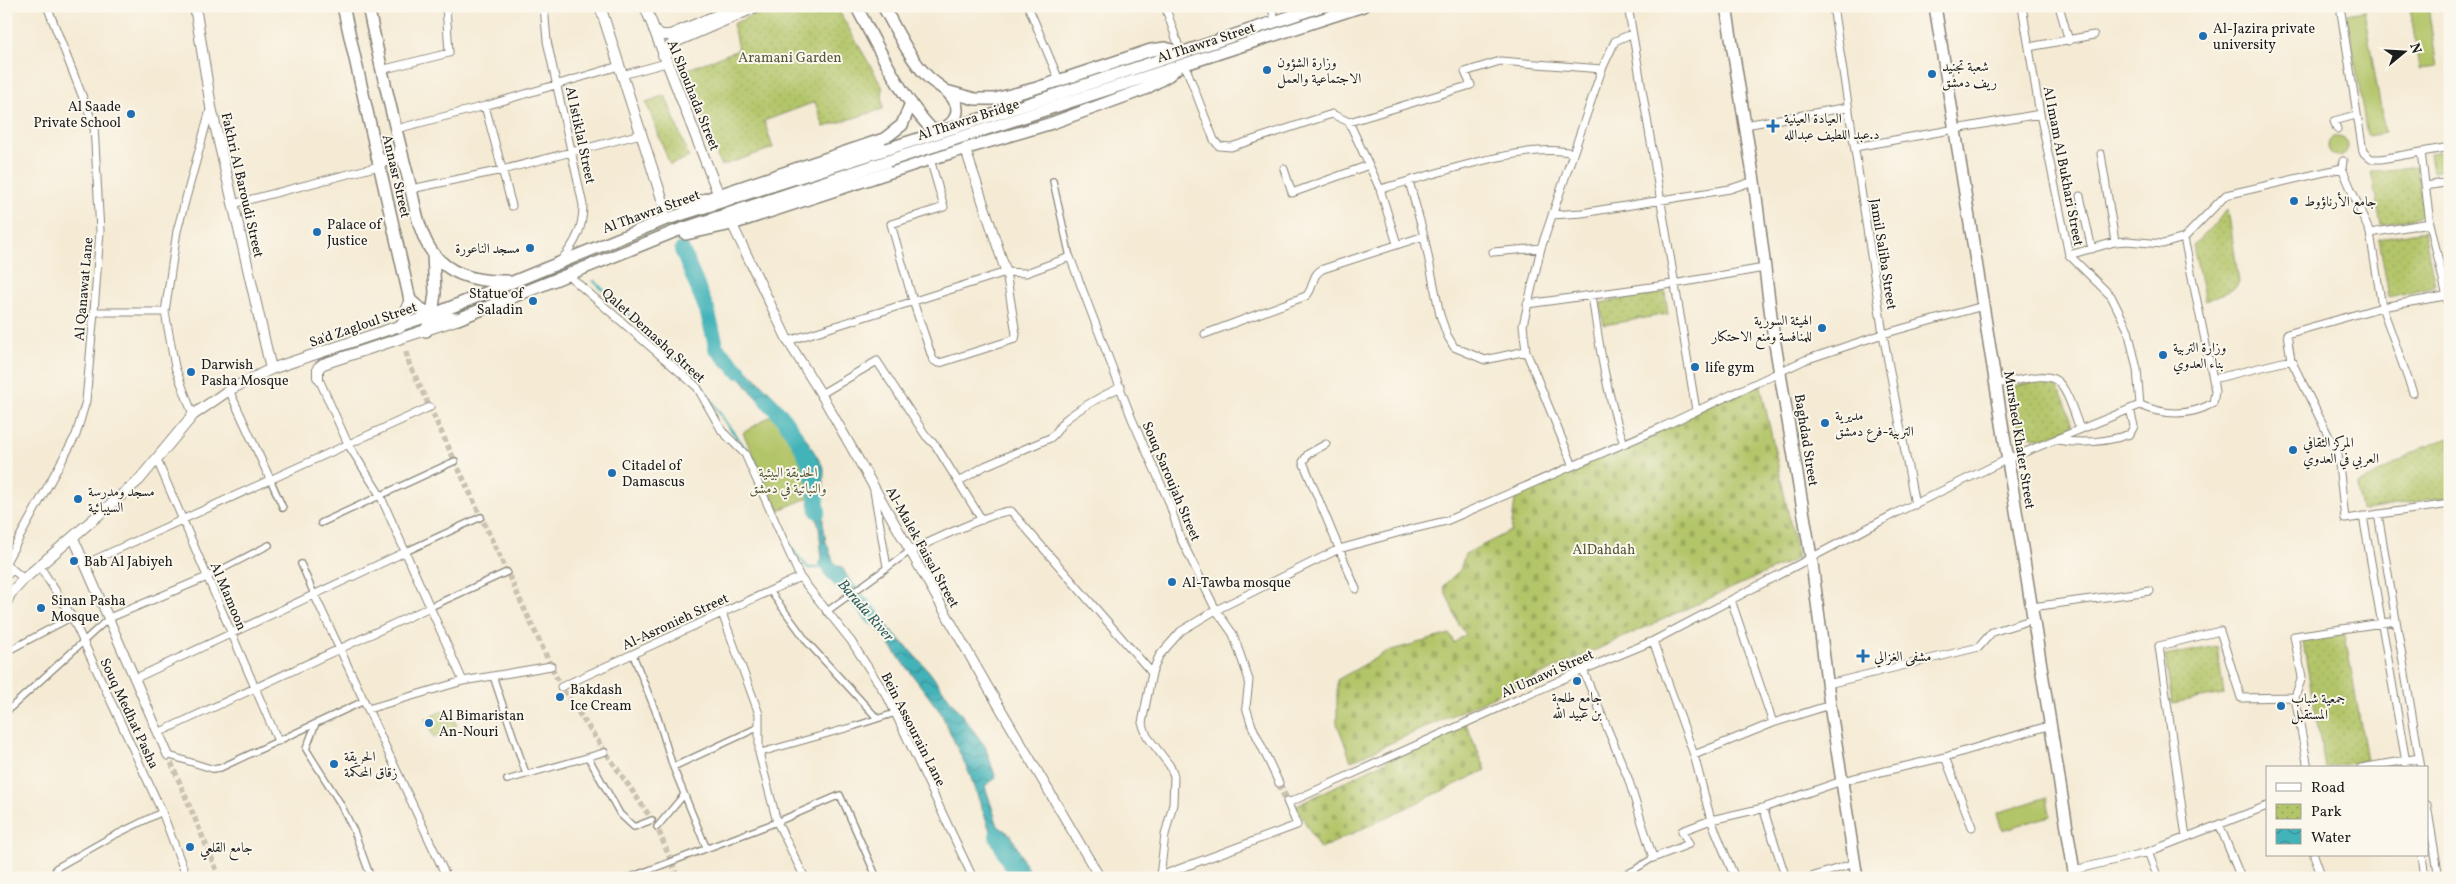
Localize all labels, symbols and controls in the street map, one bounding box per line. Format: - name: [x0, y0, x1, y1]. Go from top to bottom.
- street label: Al Thawra Street: [1155, 19, 1258, 68]
- place label: Al-Jazira private university: [2213, 20, 2315, 55]
- north arrow: [2378, 28, 2428, 78]
- marker: Al-Jazira private university: [2197, 30, 2209, 42]
- street label: Al Shouhada Street: [662, 37, 724, 154]
- text: N: [2404, 41, 2426, 56]
- park label: Aramani Garden: [738, 49, 842, 68]
- place label: وزارة الشؤون الاجتماعية والعمل: [1277, 54, 1361, 89]
- place label: شعبة تجنيد ريف دمشق: [1942, 58, 1997, 93]
- marker: وزارة الشؤون الاجتماعية والعمل: [1261, 64, 1273, 76]
- marker: شعبة تجنيد ريف دمشق: [1926, 68, 1938, 80]
- street label: Al Istiklal Street: [560, 85, 599, 186]
- street label: Al Imam Al Bukhari Street: [2038, 85, 2087, 248]
- street label: Al Thawra Bridge: [915, 95, 1022, 146]
- place label: Al Saade Private School: [34, 98, 121, 133]
- marker: Al Saade Private School: [125, 108, 137, 120]
- place label: العيادة العينية د.عبد اللطيف عبدالله: [1784, 110, 1879, 145]
- street label: Fakhri Al Baroudi Street: [216, 111, 267, 260]
- marker: العيادة العينية د.عبد اللطيف عبدالله: [1766, 119, 1780, 133]
- street label: Annasr Street: [377, 133, 414, 220]
- street label: Al Thawra Street: [600, 186, 703, 239]
- place label: جامع الأرناؤوط: [2304, 191, 2377, 215]
- marker: جامع الأرناؤوط: [2288, 195, 2300, 207]
- street label: Jamil Saliba Street: [1864, 197, 1901, 311]
- place label: Palace of Justice: [327, 216, 382, 251]
- marker: Palace of Justice: [311, 226, 323, 238]
- street label: Al Qanawat Lane: [70, 236, 99, 342]
- place label: مسجد الناعورة: [455, 240, 520, 259]
- marker: مسجد الناعورة: [524, 242, 536, 254]
- street label: Qalet Demashq Street: [597, 284, 709, 388]
- place label: Statue of Saladin: [469, 285, 524, 320]
- marker: Statue of Saladin: [527, 295, 539, 307]
- street label: Sa'd Zagloul Street: [307, 298, 420, 353]
- place label: الهيئة السورية للمنافسة ومنع الاحتكار: [1710, 312, 1812, 350]
- marker: الهيئة السورية للمنافسة ومنع الاحتكار: [1816, 322, 1828, 334]
- place label: وزارة التربية بناء العدوي: [2173, 339, 2226, 375]
- marker: وزارة التربية بناء العدوي: [2157, 349, 2169, 361]
- place label: Darwish Pasha Mosque: [201, 356, 289, 391]
- place label: life gym: [1705, 359, 1755, 378]
- marker: life gym: [1689, 361, 1701, 373]
- marker: Darwish Pasha Mosque: [185, 366, 197, 378]
- street label: Murshed Khater Street: [1998, 370, 2039, 511]
- street label: Baghdad Street: [1789, 393, 1822, 488]
- place label: مديرية التربية-فرع دمشق: [1835, 407, 1914, 443]
- marker: مديرية التربية-فرع دمشق: [1819, 417, 1831, 429]
- street label: Souq Saroujah Street: [1137, 419, 1204, 544]
- place label: المركز الثقافي العربي في العدوي: [2303, 434, 2379, 470]
- marker: المركز الثقافي العربي في العدوي: [2287, 444, 2299, 456]
- place label: Citadel of Damascus: [622, 457, 685, 492]
- park label: الحديقة البيئية والنباتية في دمشق: [749, 464, 827, 500]
- marker: Citadel of Damascus: [606, 467, 618, 479]
- place label: مسجد ومدرسة السيبائية: [88, 483, 155, 518]
- street label: Al-Malek Faisal Street: [880, 484, 963, 612]
- marker: مسجد ومدرسة السيبائية: [72, 493, 84, 505]
- park label: AlDahdah: [1573, 541, 1635, 560]
- place label: Bab Al Jabiyeh: [84, 553, 173, 572]
- marker: Bab Al Jabiyeh: [68, 555, 80, 567]
- street label: Al Mamoon: [205, 560, 251, 634]
- place label: Al-Tawba mosque: [1182, 574, 1291, 593]
- water label: Barada River: [832, 575, 898, 647]
- marker: Al-Tawba mosque: [1166, 576, 1178, 588]
- street label: Al-Asronieh Street: [619, 589, 732, 655]
- place label: Sinan Pasha Mosque: [51, 592, 126, 627]
- marker: Sinan Pasha Mosque: [35, 602, 47, 614]
- street label: Al Umawi Street: [1498, 645, 1597, 703]
- place label: مشفى الغزالي: [1874, 648, 1931, 668]
- marker: مشفى الغزالي: [1856, 649, 1870, 663]
- street label: Souq Medhat Pasha: [95, 655, 163, 772]
- street label: Bein Assourain Lane: [876, 669, 950, 790]
- marker: جامع طلحة بن عبيد الله: [1571, 675, 1583, 687]
- place label: Bakdash Ice Cream: [570, 681, 632, 716]
- place label: جامع طلحة بن عبيد الله: [1552, 689, 1602, 724]
- place label: جمعية شباب المستقبل: [2291, 690, 2345, 725]
- marker: Bakdash Ice Cream: [554, 691, 566, 703]
- marker: جمعية شباب المستقبل: [2275, 700, 2287, 712]
- place label: Al Bimaristan An-Nouri: [439, 707, 524, 742]
- marker: Al Bimaristan An-Nouri: [423, 717, 435, 729]
- place label: الحريقة زقاق المحكمة: [344, 748, 397, 783]
- marker: الحريقة زقاق المحكمة: [328, 758, 340, 770]
- legend: [2266, 766, 2428, 856]
- text: Road: [2311, 778, 2345, 799]
- text: Park: [2311, 802, 2342, 823]
- text: Water: [2311, 828, 2351, 849]
- place label: جامع القلعي: [200, 839, 253, 861]
- marker: جامع القلعي: [184, 841, 196, 853]

